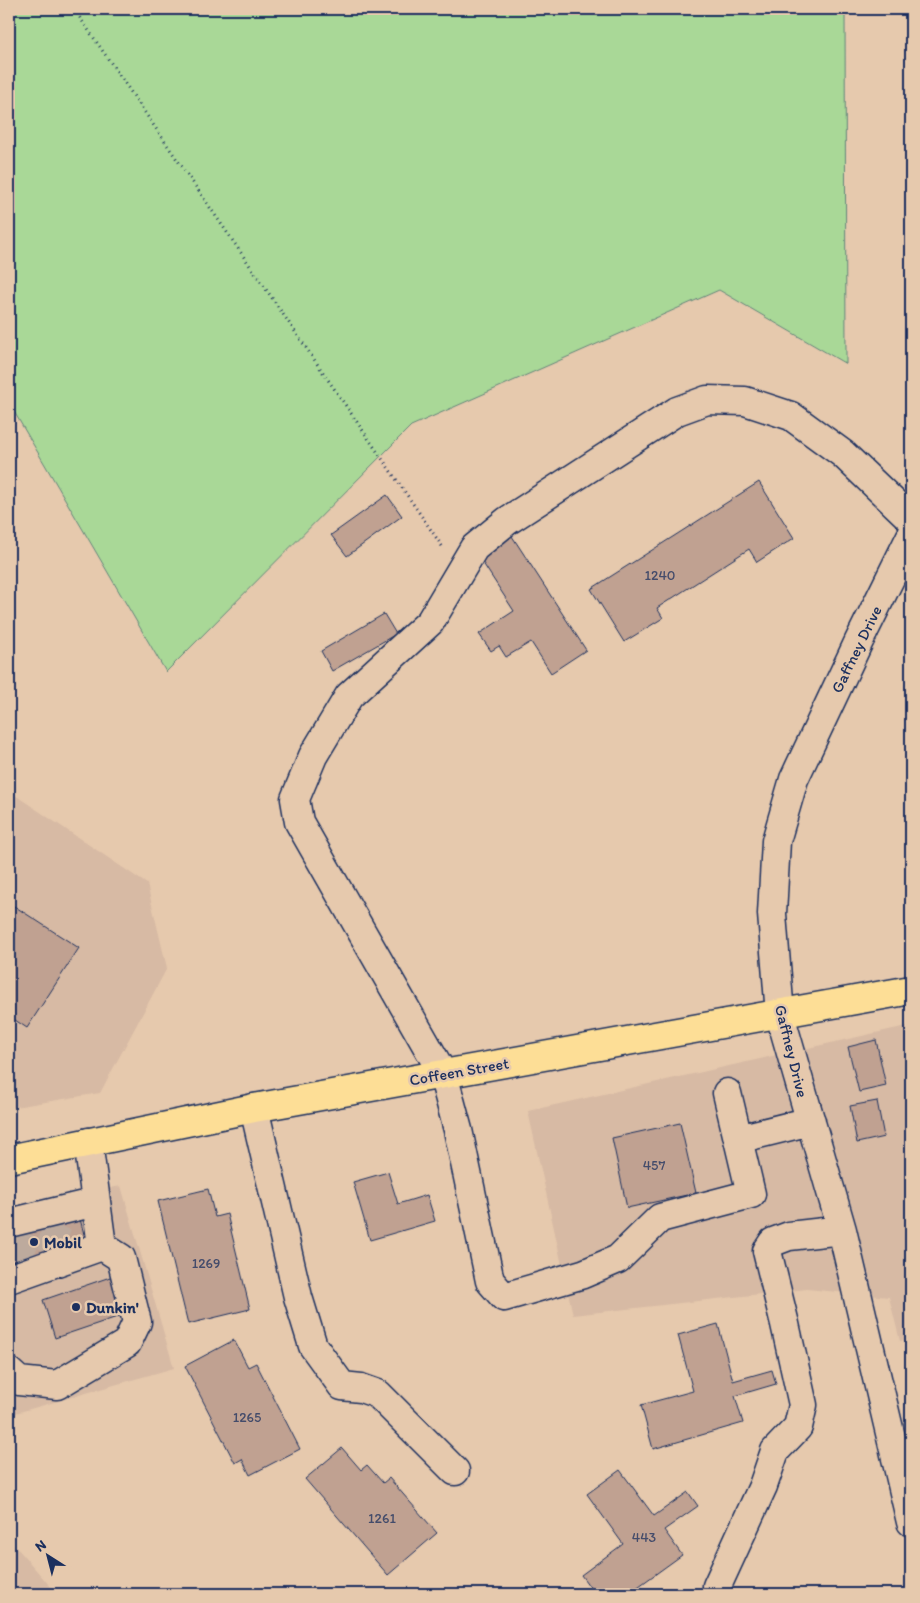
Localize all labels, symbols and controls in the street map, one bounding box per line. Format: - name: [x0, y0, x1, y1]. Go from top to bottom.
- house number: 1240: [645, 567, 675, 584]
- street label: Gaffney Drive: [827, 602, 886, 696]
- street label: Gaffney Drive: [771, 1003, 812, 1099]
- street label: Coffeen Street: [408, 1053, 510, 1090]
- house number: 457: [643, 1157, 665, 1174]
- place label: Mobil: [44, 1233, 82, 1252]
- marker: Mobil: [28, 1236, 40, 1248]
- house number: 1269: [192, 1255, 220, 1272]
- place label: Dunkin': [86, 1298, 139, 1317]
- marker: Dunkin': [70, 1301, 82, 1313]
- house number: 1265: [233, 1409, 261, 1426]
- house number: 1261: [368, 1510, 396, 1527]
- house number: 443: [632, 1529, 657, 1546]
- north arrow: [22, 1530, 72, 1580]
- text: N: [32, 1536, 49, 1556]

